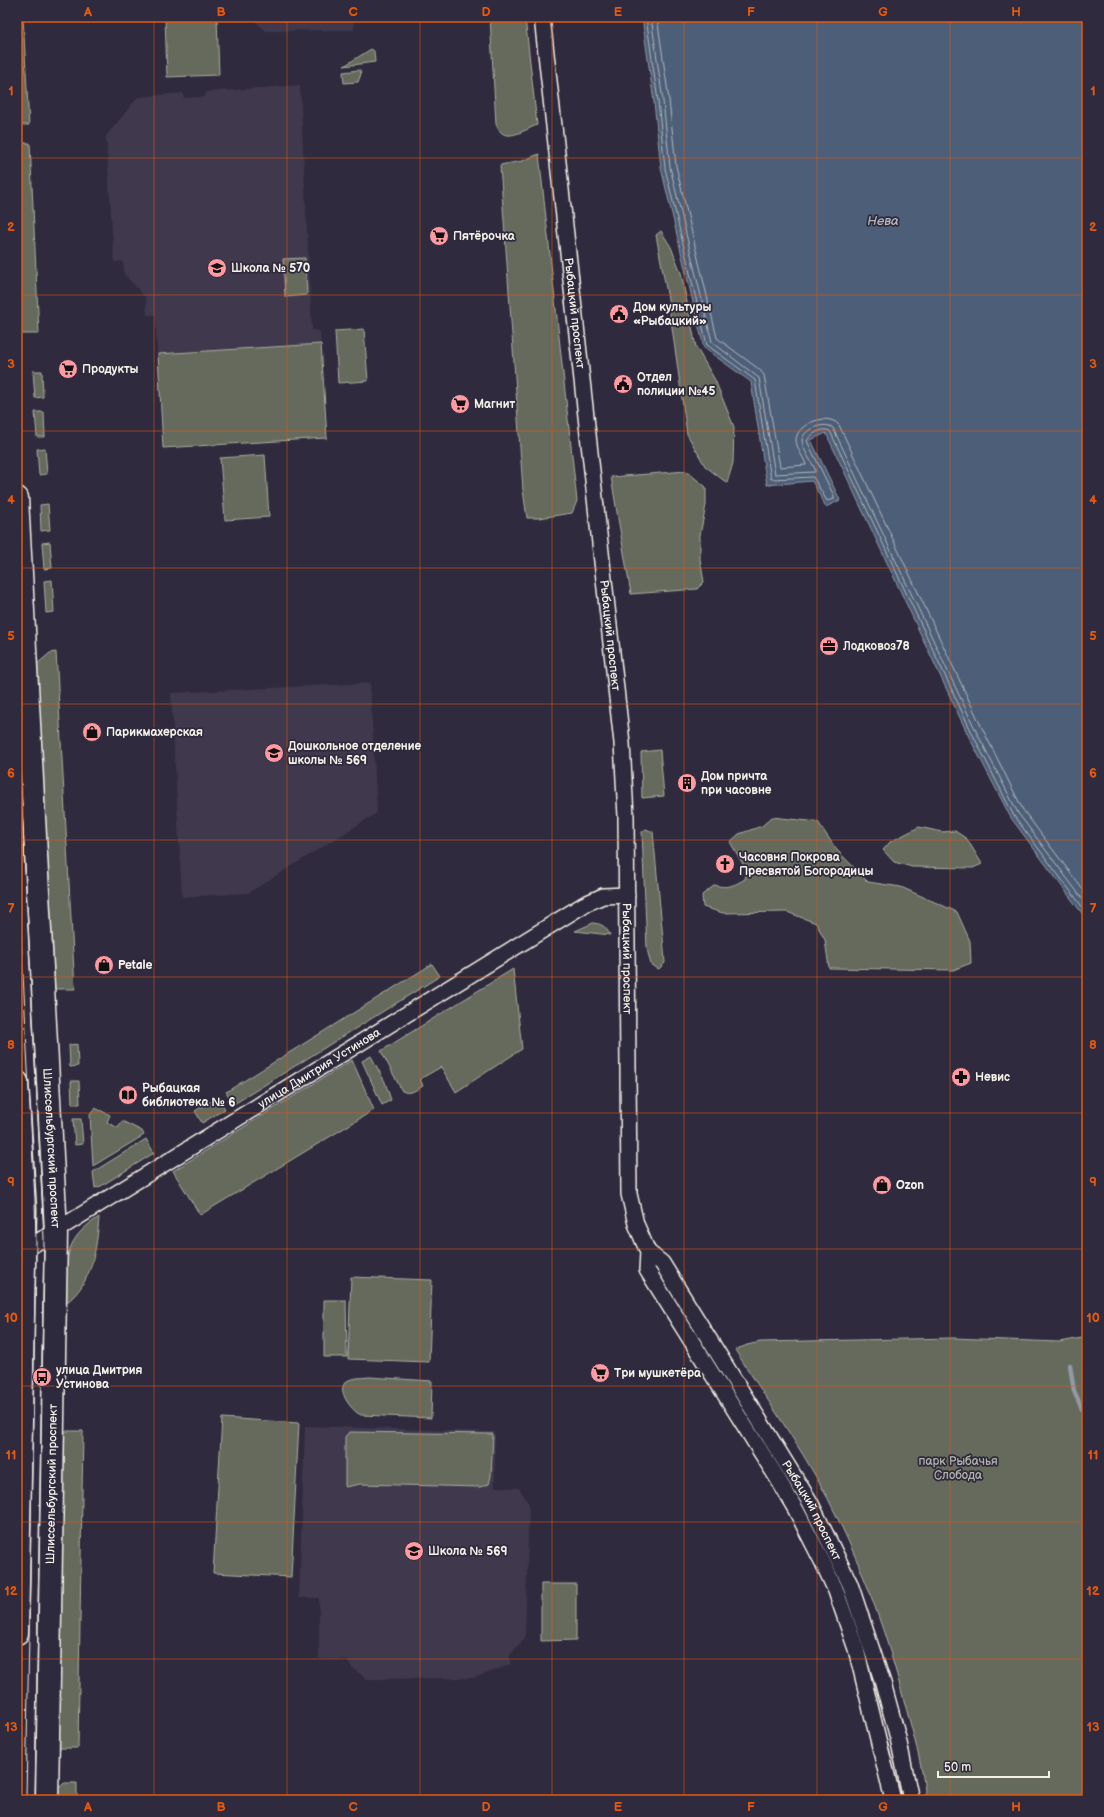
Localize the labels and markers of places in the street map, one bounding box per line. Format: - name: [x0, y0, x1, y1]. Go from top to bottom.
- supermarket icon: Пятёрочка: [428, 225, 450, 247]
- place label: Пятёрочка: [453, 229, 516, 244]
- school or university icon: Школа № 570: [206, 257, 228, 279]
- place label: Школа № 570: [231, 261, 310, 276]
- place label: Дом культуры «Рыбацкий»: [633, 300, 712, 329]
- public building icon: Дом культуры «Рыбацкий»: [608, 303, 630, 325]
- supermarket icon: Продукты: [57, 358, 79, 380]
- place label: Продукты: [82, 362, 139, 377]
- place label: Отдел полиции №45: [637, 370, 716, 399]
- public building icon: Отдел полиции №45: [612, 373, 634, 395]
- supermarket icon: Магнит: [449, 393, 471, 415]
- place label: Магнит: [474, 397, 516, 412]
- office icon: Лодковоз78: [818, 635, 840, 657]
- place label: Лодковоз78: [842, 639, 910, 654]
- shop icon: Парикмахерская: [81, 721, 103, 743]
- place label: Парикмахерская: [106, 725, 203, 740]
- place label: Дошкольное отделение школы № 569: [288, 739, 422, 768]
- school or university icon: Дошкольное отделение школы № 569: [263, 742, 285, 764]
- place label: Дом причта при часовне: [701, 769, 772, 798]
- building icon: Дом причта при часовне: [676, 772, 698, 794]
- place label: Часовня Покрова Пресвятой Богородицы: [739, 850, 873, 879]
- church icon: Часовня Покрова Пресвятой Богородицы: [714, 853, 736, 875]
- shop icon: Petale: [93, 954, 115, 976]
- place label: Petale: [118, 958, 153, 973]
- pharmacy icon: Невис: [950, 1066, 972, 1088]
- place label: Невис: [975, 1070, 1010, 1085]
- place label: Рыбацкая библиотека № 6: [142, 1081, 236, 1110]
- library icon: Рыбацкая библиотека № 6: [117, 1084, 139, 1106]
- shop icon: Ozon: [871, 1174, 893, 1196]
- place label: Ozon: [896, 1178, 924, 1193]
- supermarket icon: Три мушкетёра: [589, 1362, 611, 1384]
- place label: улица Дмитрия Устинова: [56, 1363, 143, 1392]
- bus stop icon: улица Дмитрия Устинова: [31, 1366, 53, 1388]
- place label: Три мушкетёра: [614, 1366, 702, 1381]
- school or university icon: Школа № 569: [403, 1540, 425, 1562]
- place label: Школа № 569: [428, 1544, 507, 1559]

